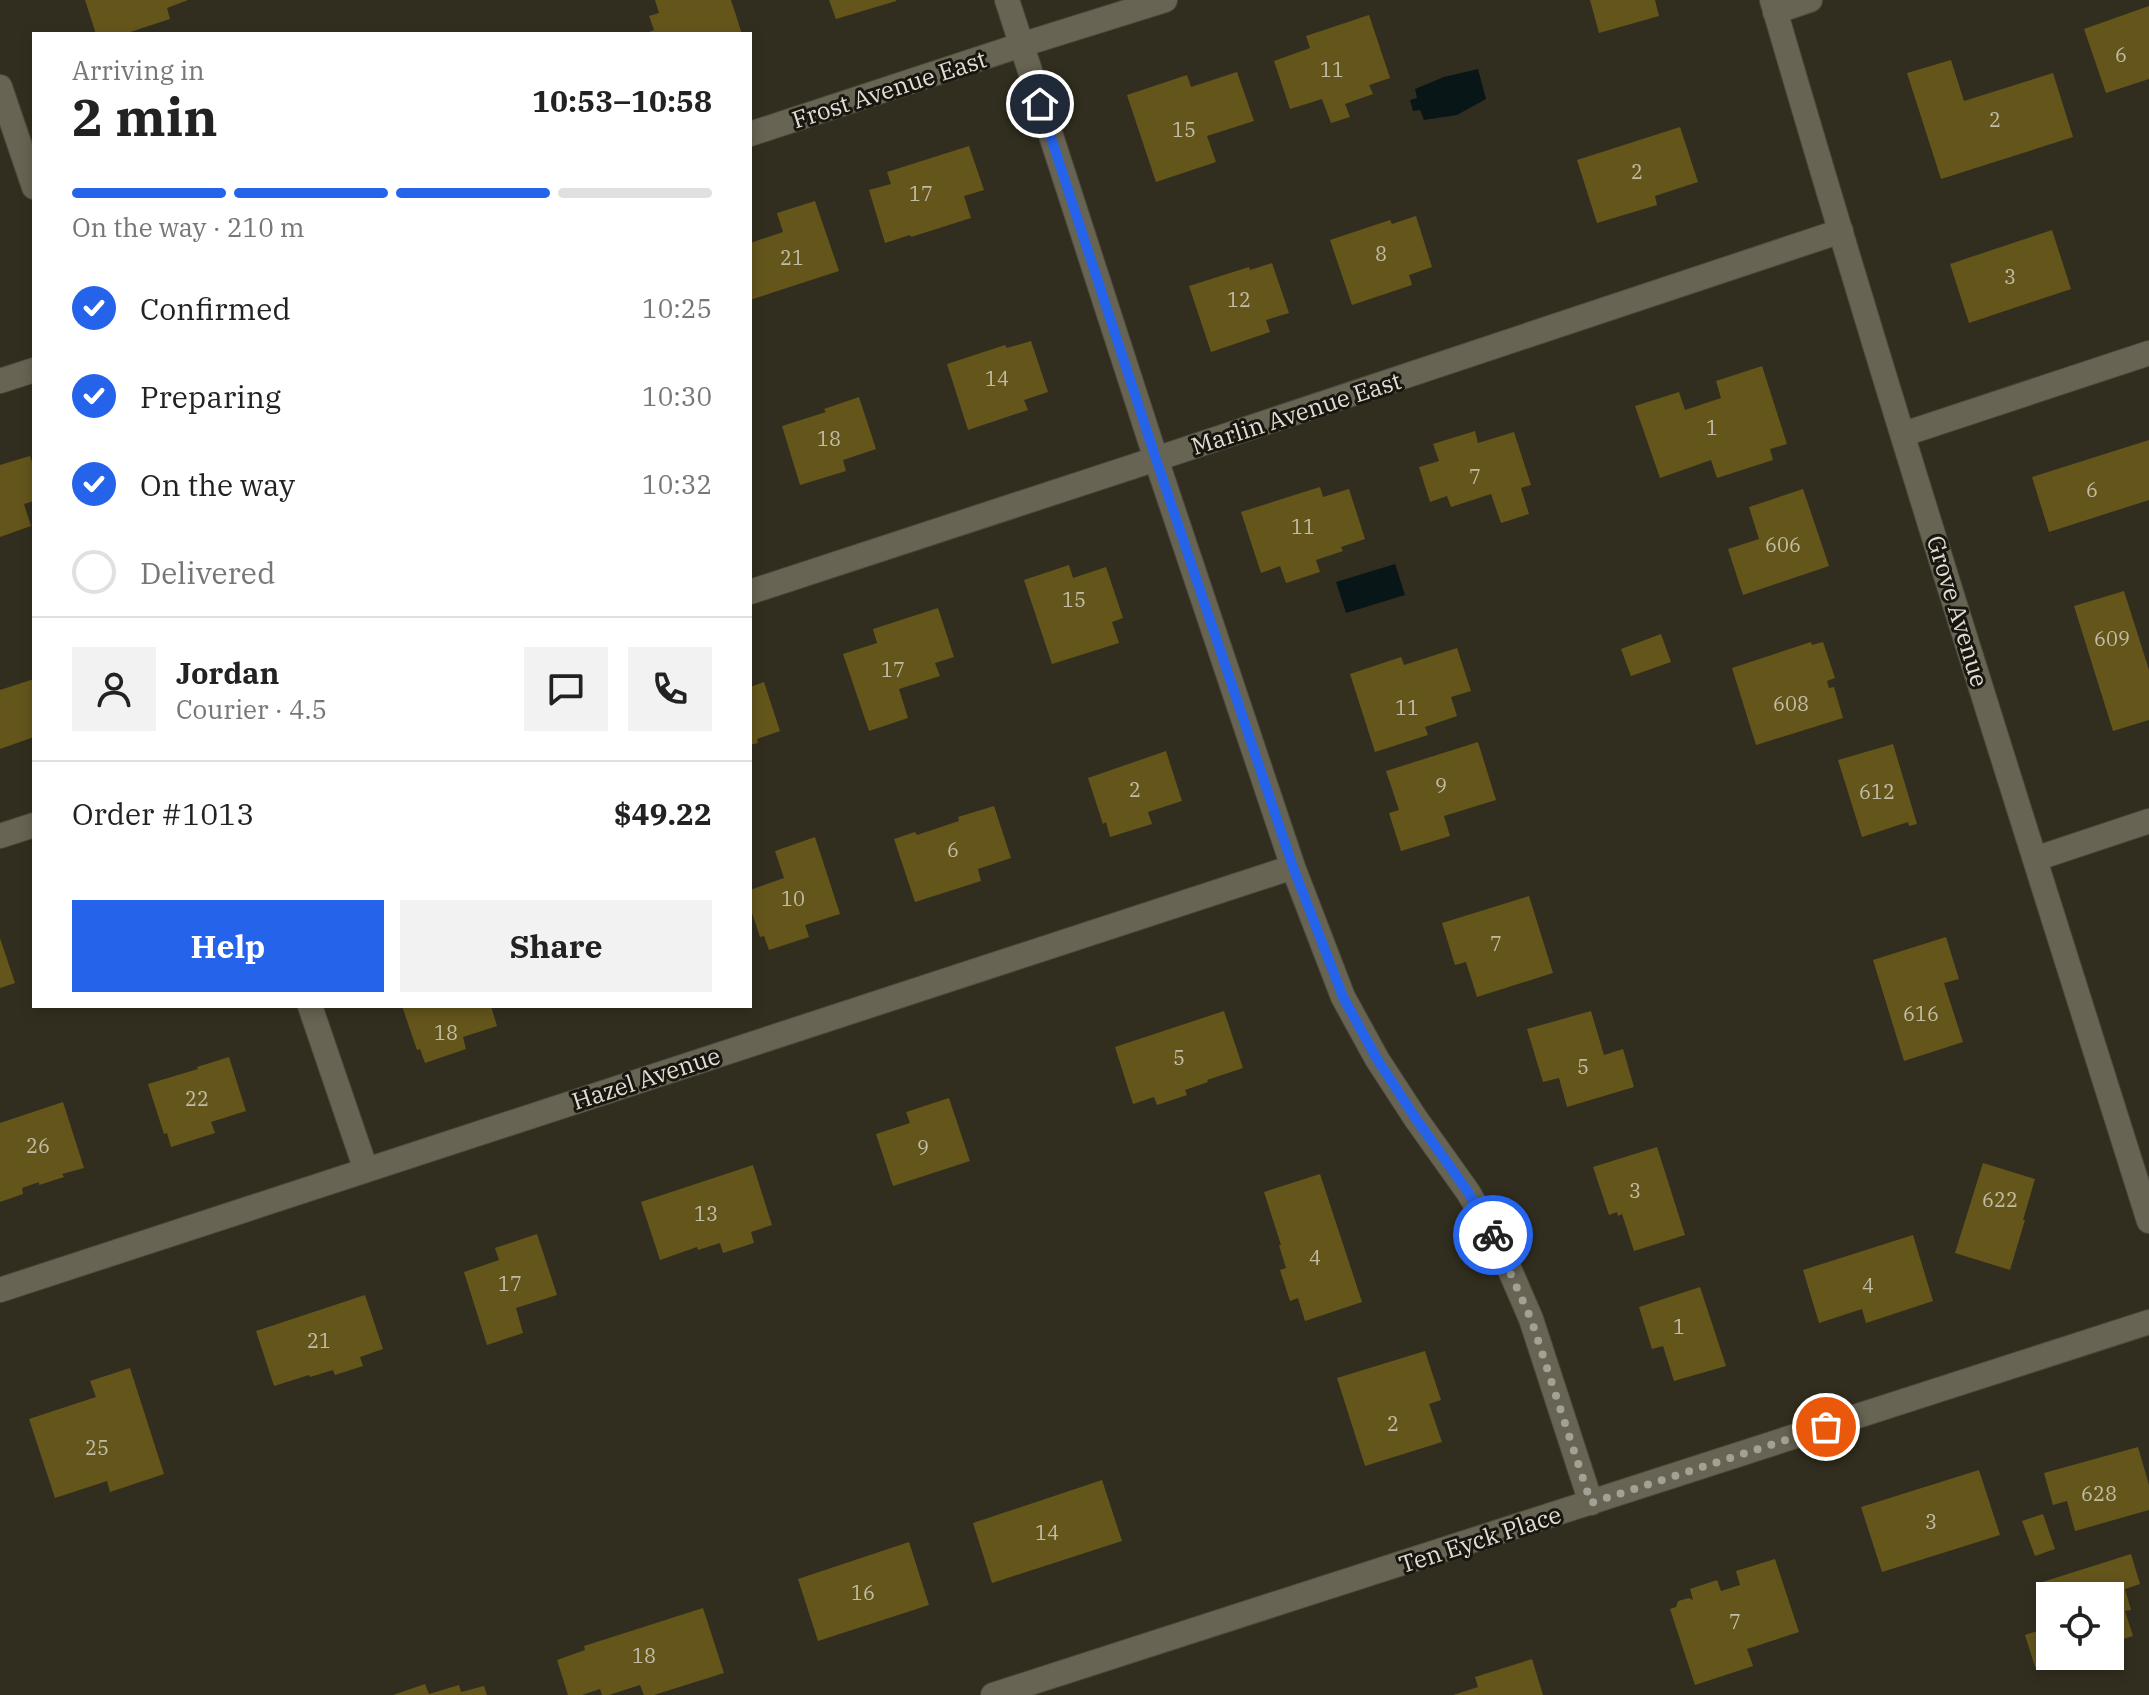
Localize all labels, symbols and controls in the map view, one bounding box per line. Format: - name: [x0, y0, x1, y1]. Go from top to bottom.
- house number: 6: [2115, 41, 2127, 68]
- street label: Frost Avenue East: [788, 42, 990, 136]
- text: Arriving in: [72, 53, 205, 87]
- house number: 11: [1320, 56, 1344, 83]
- pin: [1006, 70, 1074, 138]
- text: 10:53–10:58: [532, 81, 712, 120]
- icon: home: [1018, 82, 1062, 126]
- text: 2 min: [72, 83, 218, 150]
- house number: 2: [1989, 106, 2001, 133]
- house number: 15: [1172, 116, 1196, 143]
- house number: 2: [1631, 158, 1643, 185]
- house number: 17: [909, 180, 933, 207]
- text: On the way · 210 m: [72, 210, 305, 244]
- house number: 8: [1375, 240, 1387, 267]
- house number: 21: [780, 244, 804, 271]
- house number: 3: [2004, 263, 2016, 290]
- icon: check: [72, 286, 116, 330]
- house number: 12: [1227, 286, 1251, 313]
- text: Confirmed: [140, 289, 291, 328]
- text: 10:25: [642, 291, 712, 325]
- street label: Marlin Avenue East: [1187, 364, 1405, 462]
- house number: 14: [985, 365, 1009, 392]
- icon: check: [72, 374, 116, 418]
- text: Preparing: [140, 377, 281, 416]
- text: 10:30: [642, 379, 712, 413]
- house number: 1: [1706, 414, 1718, 441]
- house number: 18: [817, 425, 841, 452]
- icon: check: [72, 462, 116, 506]
- house number: 7: [1469, 463, 1481, 490]
- text: On the way: [140, 465, 295, 504]
- text: 10:32: [642, 467, 712, 501]
- house number: 6: [2086, 476, 2098, 503]
- house number: 11: [1291, 513, 1315, 540]
- house number: 606: [1765, 531, 1801, 558]
- street label: Grove Avenue: [1920, 531, 1996, 691]
- text: Delivered: [140, 553, 275, 592]
- house number: 15: [1062, 586, 1086, 613]
- house number: 609: [2094, 625, 2130, 652]
- button: person: [72, 647, 156, 731]
- button: chat: [524, 647, 608, 731]
- button: phone: [628, 647, 712, 731]
- text: Jordan: [176, 653, 279, 692]
- house number: 17: [881, 656, 905, 683]
- house number: 608: [1773, 690, 1809, 717]
- text: Courier · 4.5: [176, 692, 327, 726]
- house number: 11: [1395, 694, 1419, 721]
- house number: 9: [1435, 772, 1447, 799]
- house number: 2: [1129, 776, 1141, 803]
- house number: 612: [1859, 778, 1895, 805]
- text: Order #1013: [72, 794, 254, 833]
- text: $49.22: [614, 794, 712, 833]
- house number: 6: [947, 836, 959, 863]
- house number: 10: [781, 885, 805, 912]
- button: Help: [72, 900, 384, 992]
- button: Share: [400, 900, 712, 992]
- house number: 7: [1490, 930, 1502, 957]
- house number: 616: [1903, 1000, 1939, 1027]
- house number: 18: [434, 1019, 458, 1046]
- street label: Hazel Avenue: [568, 1039, 724, 1117]
- house number: 5: [1173, 1044, 1185, 1071]
- house number: 5: [1577, 1053, 1589, 1080]
- house number: 22: [185, 1085, 209, 1112]
- house number: 26: [26, 1132, 50, 1159]
- house number: 9: [917, 1134, 929, 1161]
- house number: 3: [1629, 1177, 1641, 1204]
- house number: 622: [1982, 1186, 2018, 1213]
- courier: [1453, 1195, 1533, 1275]
- house number: 13: [694, 1200, 718, 1227]
- icon: bike: [1471, 1213, 1515, 1257]
- house number: 4: [1309, 1244, 1321, 1271]
- house number: 17: [498, 1270, 522, 1297]
- house number: 4: [1862, 1272, 1874, 1299]
- house number: 1: [1673, 1313, 1685, 1340]
- house number: 21: [307, 1327, 331, 1354]
- pin: [1792, 1393, 1860, 1461]
- icon: bag: [1804, 1405, 1848, 1449]
- house number: 2: [1387, 1410, 1399, 1437]
- house number: 25: [85, 1434, 109, 1461]
- house number: 628: [2081, 1480, 2117, 1507]
- street label: Ten Eyck Place: [1395, 1498, 1565, 1580]
- house number: 3: [1925, 1508, 1937, 1535]
- house number: 14: [1035, 1519, 1059, 1546]
- house number: 16: [851, 1579, 875, 1606]
- map controls: [2036, 1582, 2124, 1670]
- button: locate: [2036, 1582, 2124, 1670]
- house number: 7: [1729, 1608, 1741, 1635]
- house number: 18: [632, 1642, 656, 1669]

